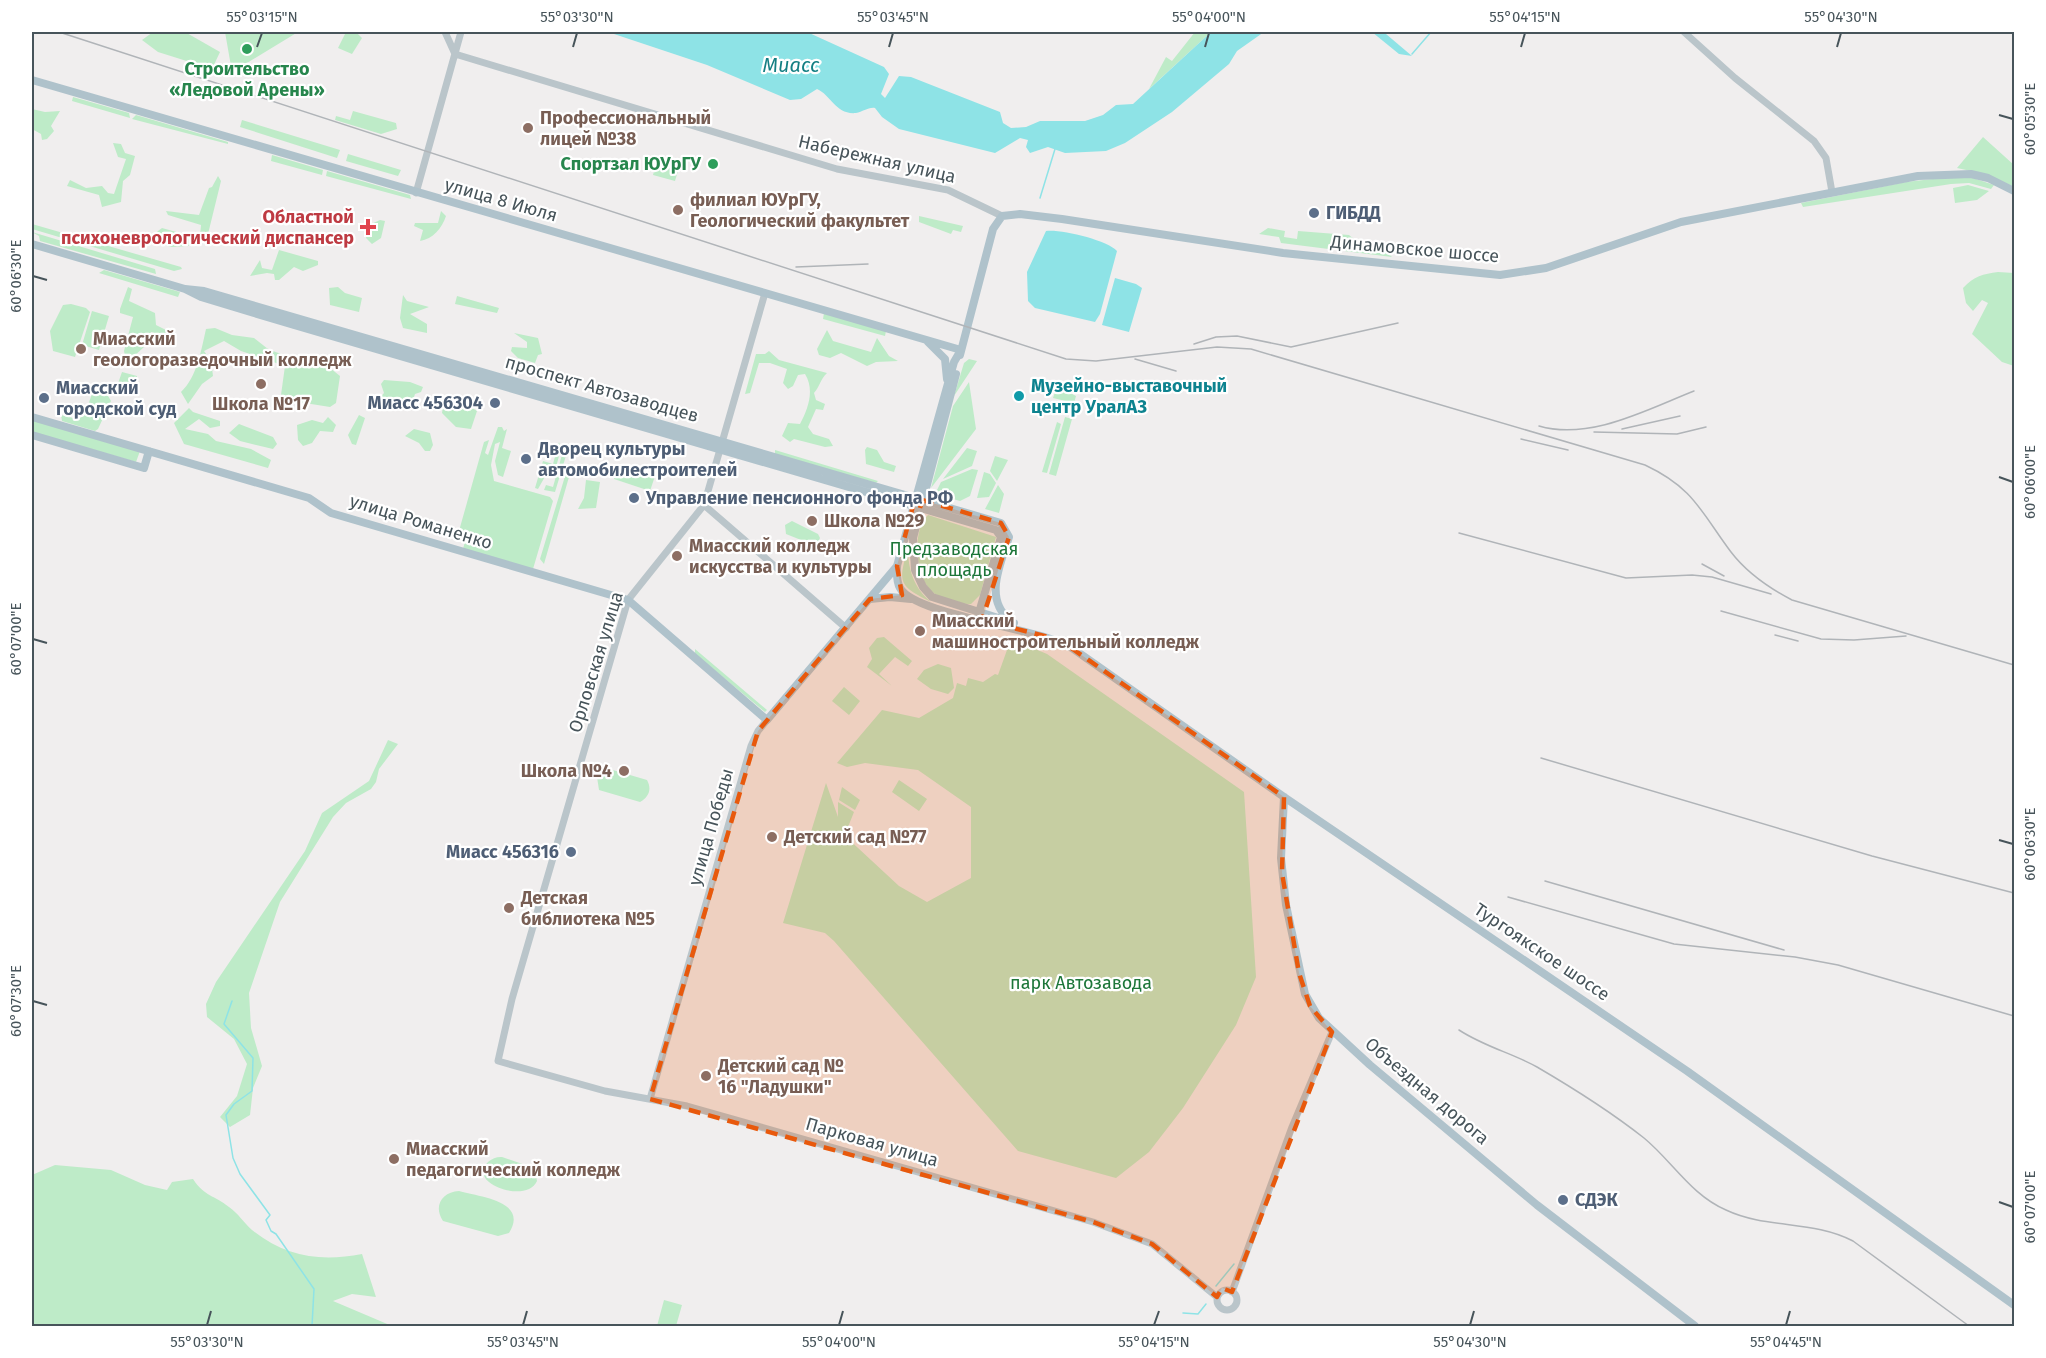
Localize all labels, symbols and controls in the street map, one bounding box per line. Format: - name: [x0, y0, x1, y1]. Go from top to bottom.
- text: 55°03'15"N: [226, 8, 298, 26]
- text: 55°03'30"N: [540, 8, 614, 26]
- text: 55°03'45"N: [857, 8, 929, 26]
- text: 55°04'00"N: [1172, 8, 1246, 26]
- text: 55°04'15"N: [1489, 8, 1561, 26]
- text: 55°04'30"N: [1804, 8, 1878, 26]
- marker: Строительство «Ледовой Арены»: [240, 42, 254, 56]
- water label: Миасс: [763, 53, 820, 77]
- place label: Строительство «Ледовой Арены»: [169, 58, 325, 101]
- text: 60°05'30"E: [2021, 83, 2039, 155]
- place label: Профессиональный лицей №38: [540, 107, 711, 150]
- marker: Профессиональный лицей №38: [521, 121, 535, 135]
- street label: Набережная улица: [796, 130, 958, 188]
- place label: Спортзал ЮУрГУ: [561, 153, 702, 175]
- marker: Спортзал ЮУрГУ: [706, 157, 720, 171]
- street label: улица 8 Июля: [442, 173, 560, 227]
- place label: филиал ЮУрГУ, Геологический факультет: [690, 189, 910, 232]
- place label: ГИБДД: [1326, 202, 1381, 224]
- marker: филиал ЮУрГУ, Геологический факультет: [671, 203, 685, 217]
- place label: Областной психоневрологический диспансер: [61, 206, 354, 249]
- marker: ГИБДД: [1307, 206, 1321, 220]
- marker: Областной психоневрологический диспансер: [359, 218, 377, 236]
- street label: Динамовское шоссе: [1329, 231, 1500, 267]
- text: 60°06'30"E: [7, 239, 25, 313]
- place label: Миасский геологоразведочный колледж: [93, 328, 352, 371]
- marker: Миасский геологоразведочный колледж: [74, 342, 88, 356]
- street label: проспект Автозаводцев: [503, 351, 701, 427]
- place label: Музейно-выставочный центр УралАЗ: [1031, 375, 1227, 418]
- place label: Миасский городской суд: [56, 377, 176, 420]
- marker: Школа №17: [254, 377, 268, 391]
- marker: Музейно-выставочный центр УралАЗ: [1012, 389, 1026, 403]
- marker: Миасский городской суд: [37, 391, 51, 405]
- place label: Миасс 456304: [368, 392, 483, 414]
- place label: Школа №17: [212, 393, 311, 415]
- marker: Миасс 456304: [488, 396, 502, 410]
- place label: Дворец культуры автомобилестроителей: [537, 438, 738, 481]
- text: 60°06'00"E: [2021, 445, 2039, 519]
- marker: Дворец культуры автомобилестроителей: [519, 452, 533, 466]
- place label: Управление пенсионного фонда РФ: [645, 487, 953, 509]
- street label: улица Романенко: [347, 490, 495, 554]
- marker: Управление пенсионного фонда РФ: [627, 491, 641, 505]
- place label: Школа №29: [824, 510, 924, 532]
- marker: Школа №29: [805, 514, 819, 528]
- place label: Миасский колледж искусства и культуры: [689, 535, 872, 578]
- park label: Предзаводская площадь: [890, 538, 1018, 581]
- marker: Миасский колледж искусства и культуры: [670, 549, 684, 563]
- street label: Орловская улица: [564, 589, 628, 735]
- text: 60°07'00"E: [7, 603, 25, 675]
- place label: Миасский машиностроительный колледж: [932, 610, 1200, 653]
- marker: Миасский машиностроительный колледж: [913, 624, 927, 638]
- place label: Школа №4: [521, 760, 612, 782]
- marker: Школа №4: [617, 764, 631, 778]
- street label: улица Победы: [684, 766, 738, 888]
- text: 60°06'30"E: [2021, 807, 2039, 881]
- place label: Детский сад №77: [783, 826, 927, 848]
- marker: Детский сад №77: [765, 830, 779, 844]
- place label: Миасс 456316: [446, 841, 559, 863]
- marker: Миасс 456316: [564, 845, 578, 859]
- place label: Детская библиотека №5: [520, 887, 655, 930]
- street label: Тургоякское шоссе: [1470, 898, 1614, 1006]
- marker: Детская библиотека №5: [502, 901, 516, 915]
- text: 60°07'30"E: [7, 965, 25, 1037]
- park label: парк Автозавода: [1010, 972, 1152, 994]
- street label: Объездная дорога: [1361, 1033, 1493, 1149]
- place label: Детский сад № 16 "Ладушки": [717, 1055, 844, 1098]
- marker: Детский сад № 16 "Ладушки": [699, 1069, 713, 1083]
- street label: Парковая улица: [803, 1113, 941, 1171]
- place label: Миасский педагогический колледж: [406, 1138, 621, 1181]
- marker: Миасский педагогический колледж: [387, 1152, 401, 1166]
- text: 60°07'00"E: [2021, 1171, 2039, 1243]
- place label: СДЭК: [1575, 1189, 1618, 1211]
- marker: СДЭК: [1556, 1193, 1570, 1207]
- text: 55°03'30"N: [170, 1333, 244, 1351]
- text: 55°03'45"N: [487, 1333, 559, 1351]
- text: 55°04'00"N: [802, 1333, 876, 1351]
- text: 55°04'15"N: [1118, 1333, 1190, 1351]
- text: 55°04'30"N: [1433, 1333, 1507, 1351]
- text: 55°04'45"N: [1750, 1333, 1822, 1351]

